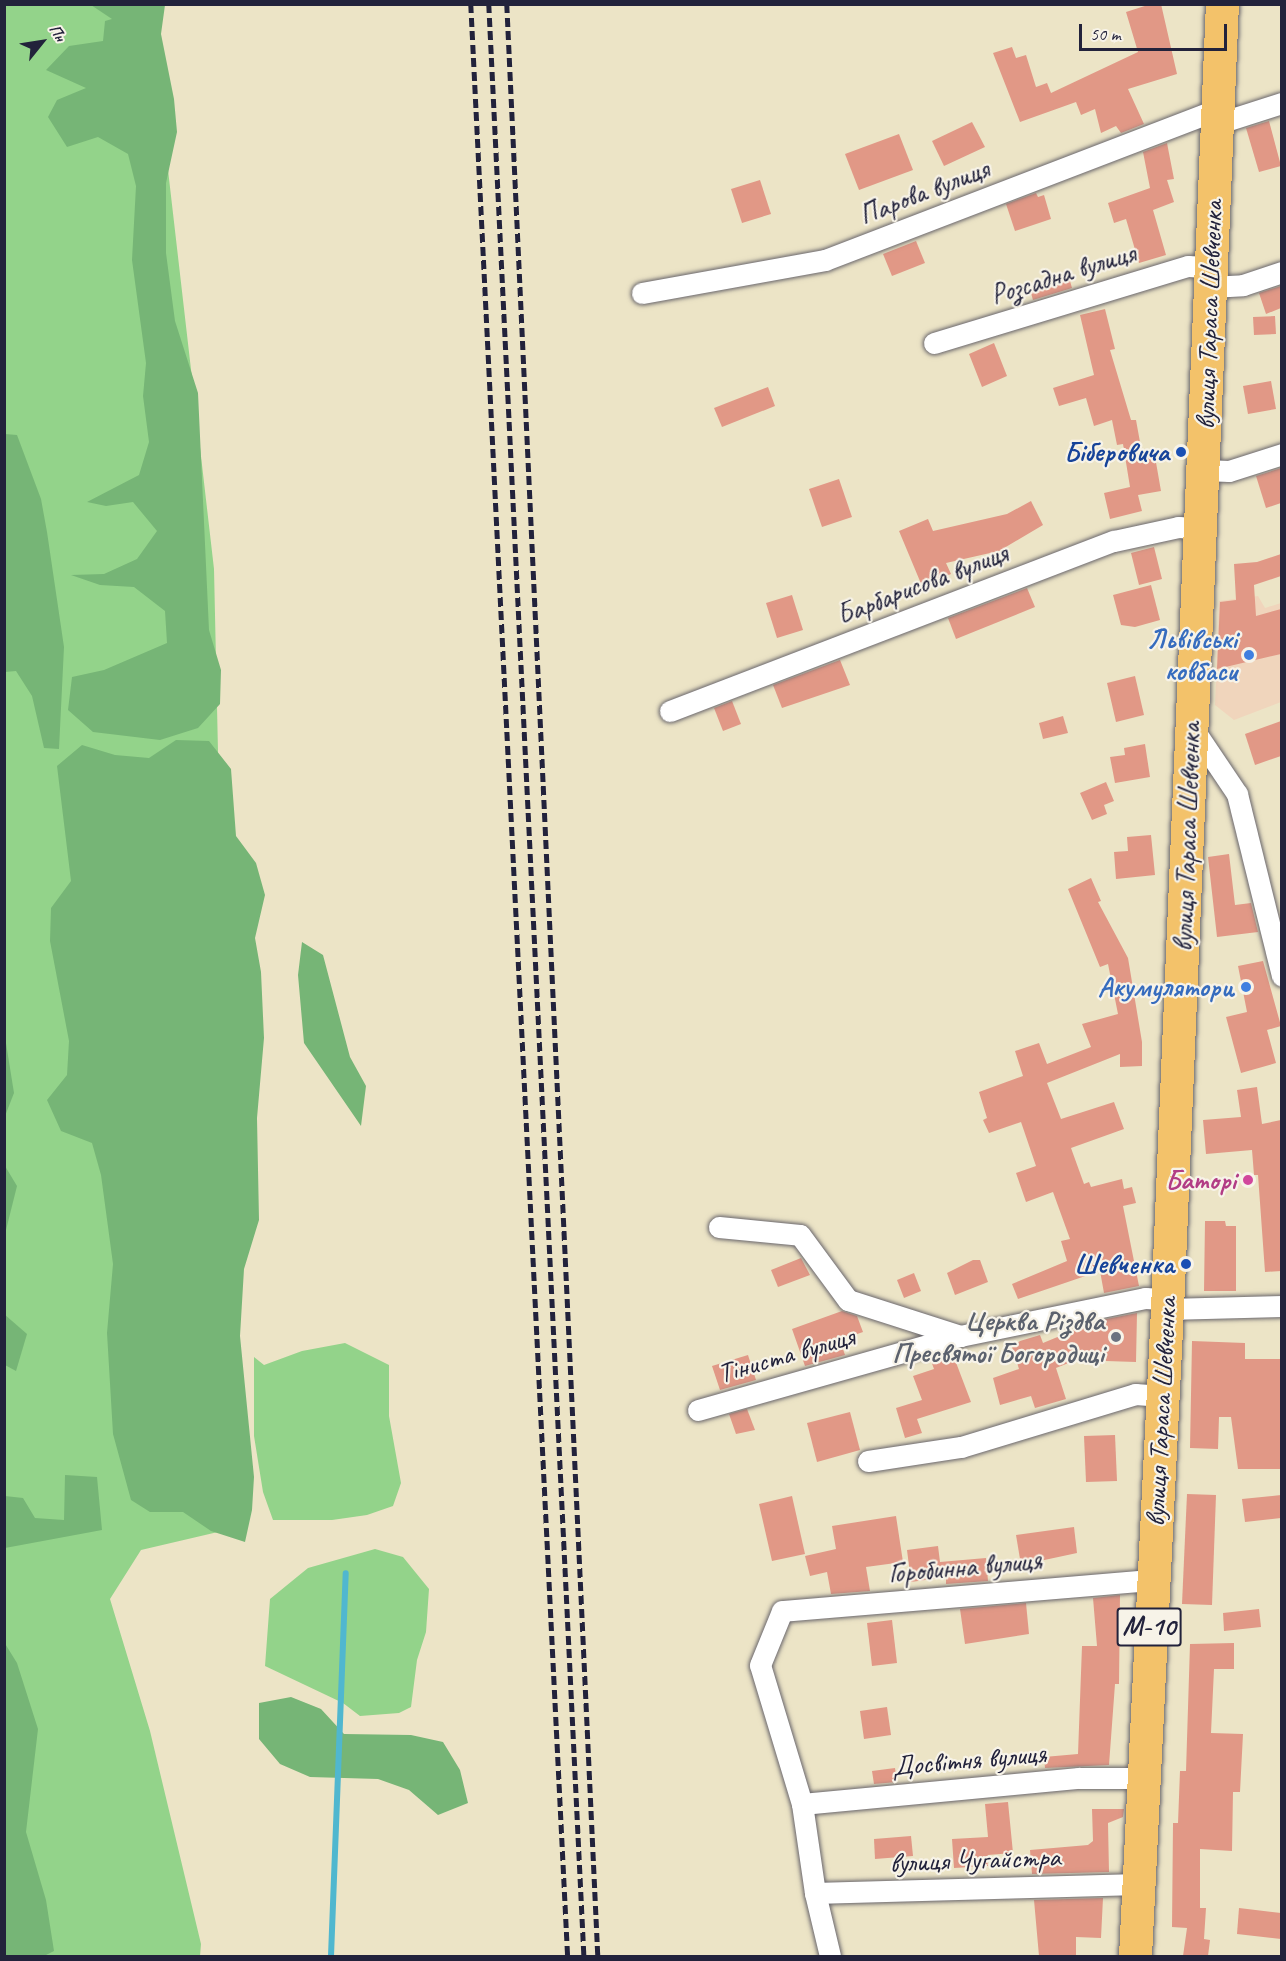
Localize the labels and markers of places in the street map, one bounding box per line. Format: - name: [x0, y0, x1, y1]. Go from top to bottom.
- place label: Біберовича: [1064, 435, 1169, 469]
- marker: Біберовича: [1174, 445, 1188, 459]
- place label: Львівські ковбаси: [1147, 622, 1237, 688]
- marker: Львівські ковбаси: [1242, 648, 1256, 662]
- place label: Акумулятори: [1098, 970, 1234, 1004]
- marker: Акумулятори: [1239, 980, 1253, 994]
- place label: Баторі: [1165, 1163, 1236, 1197]
- marker: Баторі: [1241, 1173, 1255, 1187]
- place label: Шевченка: [1074, 1247, 1174, 1281]
- marker: Шевченка: [1179, 1257, 1193, 1271]
- place label: Церква Різдва Пресвятої Богородиці: [892, 1304, 1104, 1370]
- marker: Церква Різдва Пресвятої Богородиці: [1109, 1330, 1123, 1344]

